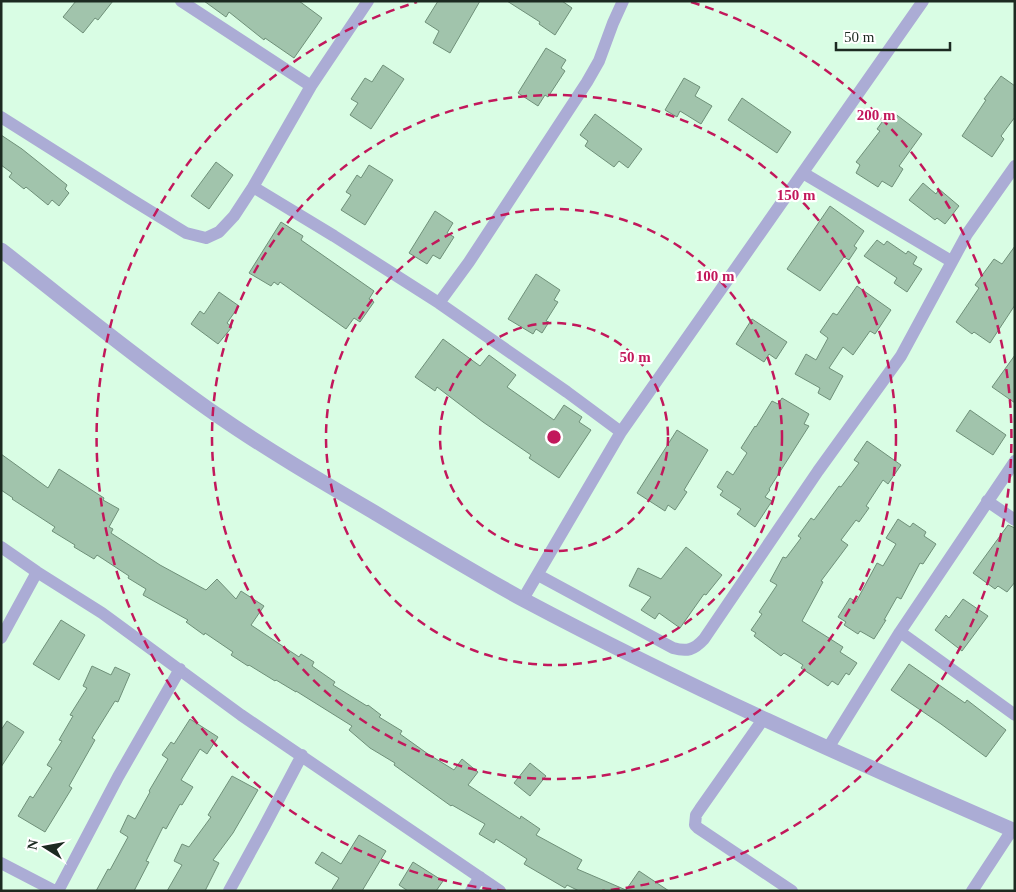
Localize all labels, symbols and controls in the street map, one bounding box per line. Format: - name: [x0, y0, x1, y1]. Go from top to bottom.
- scale bar: [836, 20, 950, 52]
- text: 50 m: [844, 29, 875, 45]
- text: 200 m: [857, 107, 896, 123]
- text: 150 m: [777, 187, 816, 203]
- text: 100 m: [696, 268, 735, 284]
- text: 50 m: [619, 349, 651, 365]
- centre of rings: [545, 428, 563, 446]
- north arrow: [20, 822, 70, 872]
- text: N: [24, 838, 41, 851]

